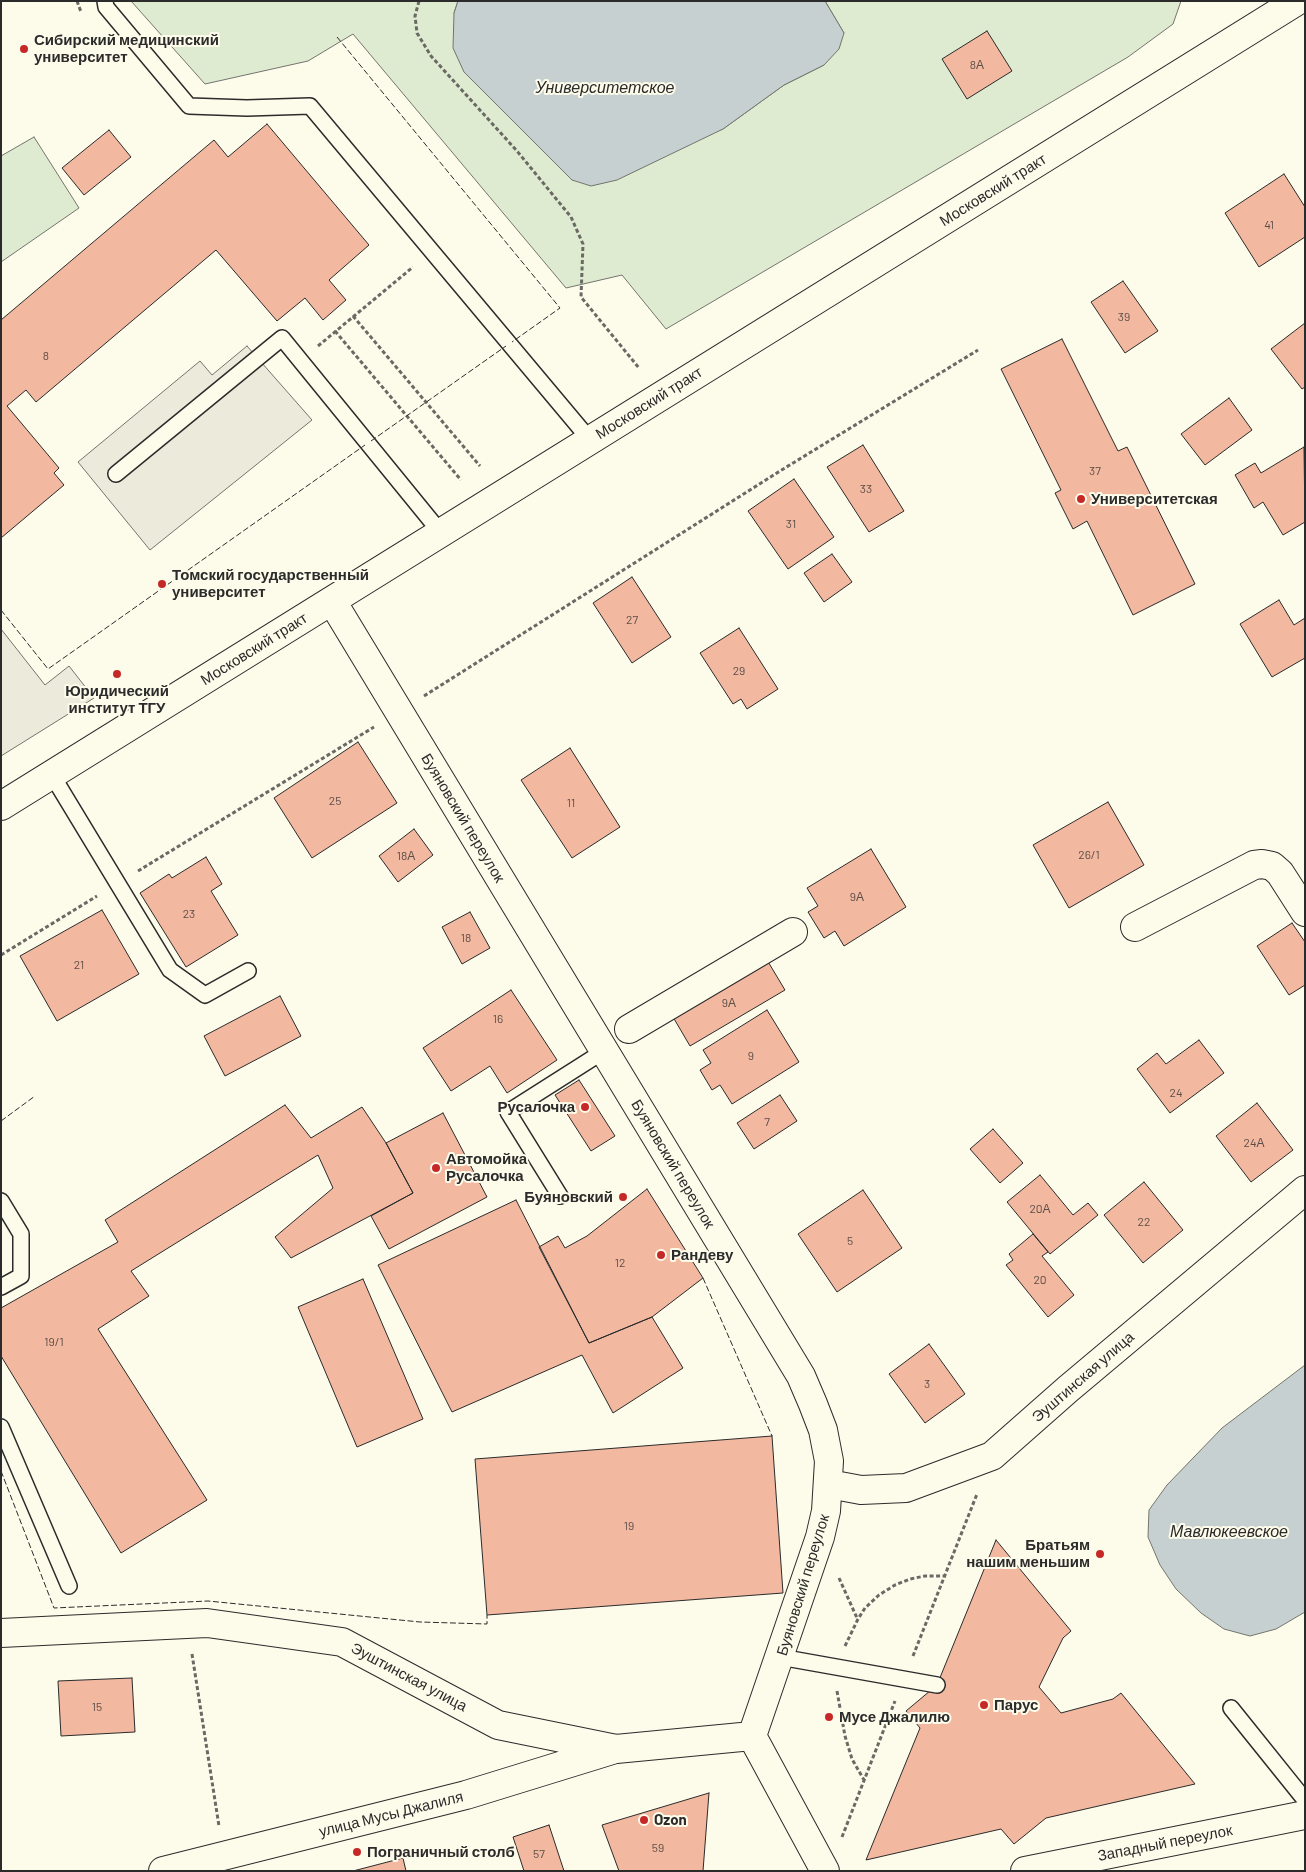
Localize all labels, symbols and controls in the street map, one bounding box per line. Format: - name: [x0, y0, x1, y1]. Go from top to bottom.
- place label: Сибирский медицинский университет: [34, 31, 219, 66]
- marker: Сибирский медицинский университет: [18, 43, 30, 55]
- house number: 8А: [970, 58, 984, 72]
- water label: Университетское: [536, 78, 674, 98]
- street label: Московский тракт: [936, 150, 1050, 230]
- house number: 41: [1264, 218, 1274, 232]
- house number: 39: [1118, 310, 1130, 324]
- house number: 8: [43, 349, 49, 363]
- street label: Московский тракт: [592, 363, 706, 443]
- house number: 37: [1089, 464, 1101, 478]
- house number: 33: [860, 482, 872, 496]
- place label: Университетская: [1091, 490, 1218, 508]
- marker: Университетская: [1075, 493, 1087, 505]
- house number: 31: [786, 517, 796, 531]
- place label: Томский государственный университет: [172, 566, 369, 601]
- marker: Томский государственный университет: [156, 578, 168, 590]
- street label: Московский тракт: [197, 609, 311, 689]
- house number: 27: [626, 613, 638, 627]
- house number: 29: [733, 664, 745, 678]
- marker: Юридический институт ТГУ: [111, 668, 123, 680]
- place label: Юридический институт ТГУ: [65, 682, 169, 717]
- street label: Буяновский переулок: [417, 750, 509, 886]
- house number: 25: [329, 794, 341, 808]
- house number: 11: [567, 796, 575, 810]
- house number: 26/1: [1078, 848, 1100, 862]
- house number: 18А: [397, 849, 415, 863]
- house number: 9А: [850, 890, 864, 904]
- house number: 23: [183, 907, 195, 921]
- house number: 18: [461, 931, 471, 945]
- house number: 21: [74, 958, 84, 972]
- house number: 9А: [722, 996, 736, 1010]
- house number: 16: [493, 1012, 503, 1026]
- house number: 9: [748, 1049, 754, 1063]
- house number: 24: [1169, 1086, 1183, 1100]
- street label: Буяновский переулок: [627, 1096, 719, 1232]
- place label: Русалочка: [497, 1098, 575, 1116]
- marker: Русалочка: [579, 1101, 591, 1113]
- house number: 7: [764, 1115, 770, 1129]
- house number: 24А: [1243, 1136, 1265, 1150]
- place label: Автомойка Русалочка: [446, 1150, 527, 1185]
- marker: Автомойка Русалочка: [430, 1162, 442, 1174]
- place label: Буяновский: [524, 1188, 613, 1206]
- marker: Буяновский: [617, 1191, 629, 1203]
- house number: 20А: [1029, 1202, 1051, 1216]
- house number: 22: [1138, 1215, 1150, 1229]
- house number: 5: [847, 1234, 853, 1248]
- place label: Рандеву: [671, 1246, 733, 1264]
- marker: Рандеву: [655, 1249, 667, 1261]
- house number: 12: [615, 1256, 625, 1270]
- house number: 20: [1033, 1273, 1047, 1287]
- street label: Эуштинская улица: [1028, 1328, 1138, 1426]
- house number: 19/1: [44, 1335, 64, 1349]
- house number: 3: [924, 1377, 930, 1391]
- street label: Буяновский переулок: [773, 1512, 833, 1658]
- house number: 19: [624, 1519, 634, 1533]
- water label: Мавлюкеевское: [1170, 1522, 1288, 1542]
- place label: Братьям нашим меньшим: [966, 1536, 1090, 1571]
- marker: Братьям нашим меньшим: [1094, 1548, 1106, 1560]
- street label: Эуштинская улица: [348, 1639, 470, 1715]
- place label: Парус: [994, 1696, 1038, 1714]
- marker: Парус: [978, 1699, 990, 1711]
- house number: 15: [92, 1700, 102, 1714]
- place label: Мусе Джалилю: [839, 1708, 950, 1726]
- marker: Мусе Джалилю: [823, 1711, 835, 1723]
- street label: улица Мусы Джалиля: [317, 1787, 465, 1841]
- place label: Ozon: [654, 1811, 687, 1829]
- marker: Ozon: [638, 1814, 650, 1826]
- street label: Западный переулок: [1096, 1821, 1234, 1865]
- house number: 59: [652, 1841, 664, 1855]
- place label: Пограничный столб: [367, 1843, 515, 1861]
- marker: Пограничный столб: [351, 1846, 363, 1858]
- house number: 57: [533, 1847, 545, 1861]

